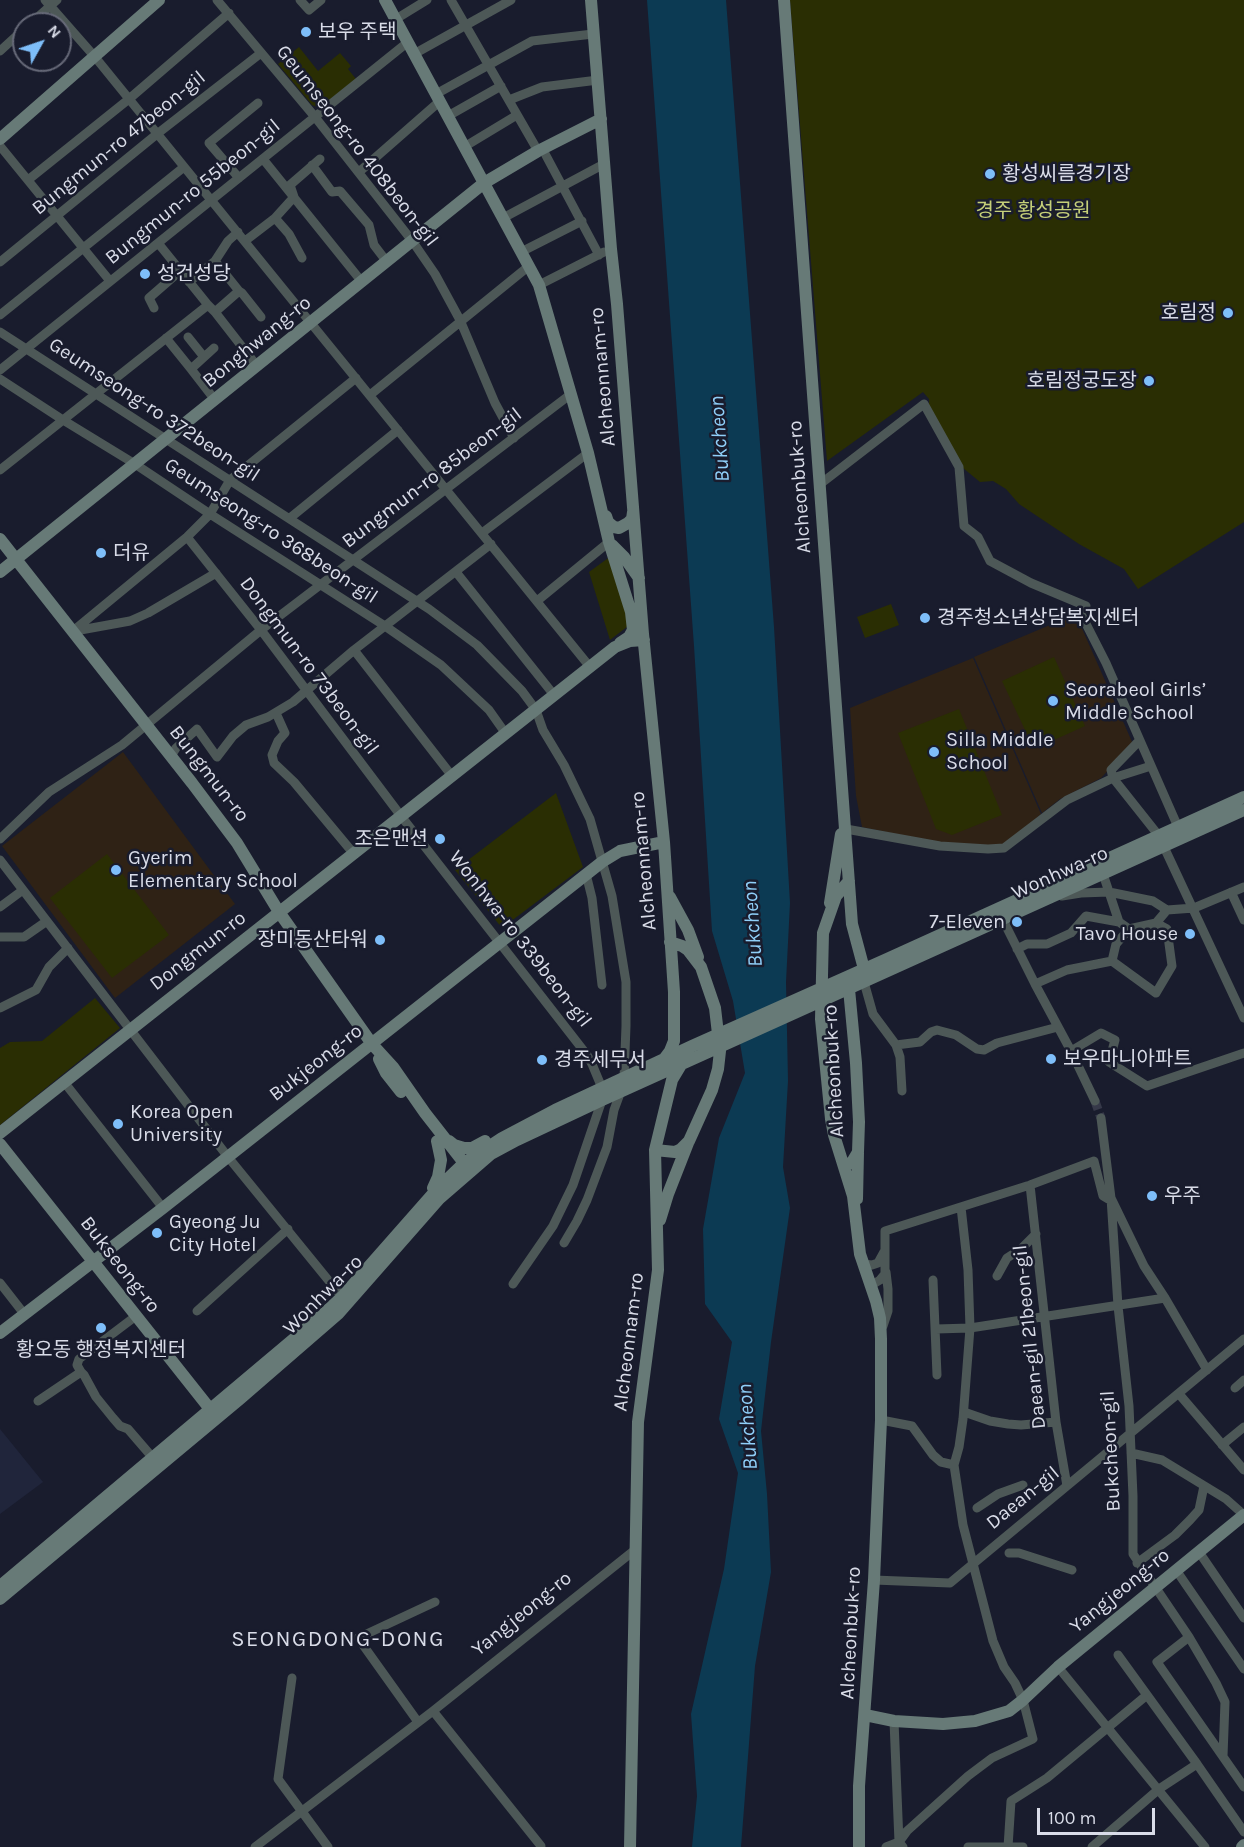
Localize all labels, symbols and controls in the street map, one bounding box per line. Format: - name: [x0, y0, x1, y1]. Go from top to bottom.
- north arrow: [12, 12, 72, 72]
- place label: 보우 주택: [318, 20, 396, 44]
- text: N: [44, 21, 66, 42]
- marker: 보우 주택: [299, 25, 313, 39]
- street label: Geumseong-ro 408beon-gil: [271, 40, 443, 252]
- street label: Bungmun-ro 47beon-gil: [27, 66, 211, 220]
- street label: Bungmun-ro 55beon-gil: [101, 114, 285, 270]
- place label: 황성씨름경기장: [1002, 162, 1131, 186]
- marker: 황성씨름경기장: [983, 167, 997, 181]
- park label: 경주 황성공원: [975, 199, 1091, 223]
- place label: 성건성당: [157, 262, 231, 286]
- marker: 성건성당: [138, 267, 152, 281]
- street label: Bonghwang-ro: [198, 291, 316, 393]
- place label: 호림정: [1161, 301, 1216, 325]
- street label: Alcheonnam-ro: [585, 306, 621, 448]
- marker: 호림정: [1221, 306, 1235, 320]
- street label: Geumseong-ro 372beon-gil: [44, 333, 264, 487]
- place label: 호림정궁도장: [1027, 369, 1137, 393]
- marker: 호림정궁도장: [1142, 374, 1156, 388]
- water label: Bukcheon: [704, 395, 736, 483]
- street label: Bungmun-ro 85beon-gil: [337, 402, 527, 554]
- street label: Alcheonbuk-ro: [783, 420, 817, 554]
- street label: Geumseong-ro 368beon-gil: [160, 453, 382, 609]
- place label: 더유: [113, 541, 150, 565]
- marker: 더유: [94, 546, 108, 560]
- street label: Dongmun-ro 73beon-gil: [234, 572, 384, 760]
- place label: 경주청소년상담복지센터: [937, 606, 1139, 630]
- marker: 경주청소년상담복지센터: [918, 611, 932, 625]
- place label: Seorabeol Girls’ Middle School: [1065, 678, 1206, 725]
- marker: Seorabeol Girls’ Middle School: [1046, 694, 1060, 708]
- street label: Bungmun-ro: [164, 721, 254, 827]
- place label: Silla Middle School: [946, 728, 1053, 775]
- marker: Silla Middle School: [927, 745, 941, 759]
- street label: Alcheonnam-ro: [626, 790, 662, 932]
- place label: 조은맨션: [354, 827, 428, 851]
- marker: 조은맨션: [433, 832, 447, 846]
- street label: Wonhwa-ro: [1008, 841, 1112, 905]
- place label: Gyerim Elementary School: [128, 846, 298, 893]
- street label: Wonhwa-ro 339beon-gil: [443, 846, 597, 1032]
- marker: Gyerim Elementary School: [109, 863, 123, 877]
- water label: Bukcheon: [737, 880, 769, 968]
- street label: Dongmun-ro: [145, 906, 251, 996]
- place label: 7-Eleven: [929, 910, 1005, 934]
- marker: 7-Eleven: [1010, 915, 1024, 929]
- place label: Tavo House: [1076, 922, 1178, 946]
- marker: Tavo House: [1183, 927, 1197, 941]
- place label: 장미동산타워: [258, 928, 368, 952]
- marker: 장미동산타워: [373, 933, 387, 947]
- street label: Alcheonbuk-ro: [819, 1004, 849, 1138]
- street label: Bukjeong-ro: [265, 1019, 367, 1107]
- place label: 보우마니아파트: [1063, 1047, 1192, 1071]
- place label: 경주세무서: [554, 1048, 646, 1072]
- marker: 보우마니아파트: [1044, 1052, 1058, 1066]
- marker: 경주세무서: [535, 1053, 549, 1067]
- place label: Korea Open University: [130, 1100, 233, 1147]
- marker: Korea Open University: [111, 1117, 125, 1131]
- place label: 우주: [1164, 1184, 1201, 1208]
- marker: 우주: [1145, 1189, 1159, 1203]
- place label: Gyeong Ju City Hotel: [169, 1210, 261, 1257]
- street label: Bukseong-ro: [75, 1212, 165, 1318]
- marker: Gyeong Ju City Hotel: [150, 1226, 164, 1240]
- street label: Daean-gil 21beon-gil: [1008, 1244, 1052, 1430]
- street label: Wonhwa-ro: [278, 1250, 368, 1340]
- street label: Alcheonnam-ro: [609, 1271, 649, 1413]
- marker: 황오동 행정복지센터: [94, 1321, 108, 1335]
- place label: 황오동 행정복지센터: [16, 1338, 186, 1362]
- water label: Bukcheon: [732, 1383, 764, 1471]
- street label: Bukcheon-gil: [1096, 1390, 1126, 1512]
- street label: Daean-gil: [981, 1461, 1065, 1535]
- street label: Yangjeong-ro: [1065, 1543, 1175, 1639]
- street label: Yangjeong-ro: [467, 1566, 577, 1662]
- street label: Alcheonbuk-ro: [836, 1566, 866, 1700]
- district label: SEONGDONG-DONG: [231, 1627, 445, 1653]
- scale bar: [1040, 1796, 1158, 1834]
- text: 100 m: [1048, 1807, 1096, 1829]

